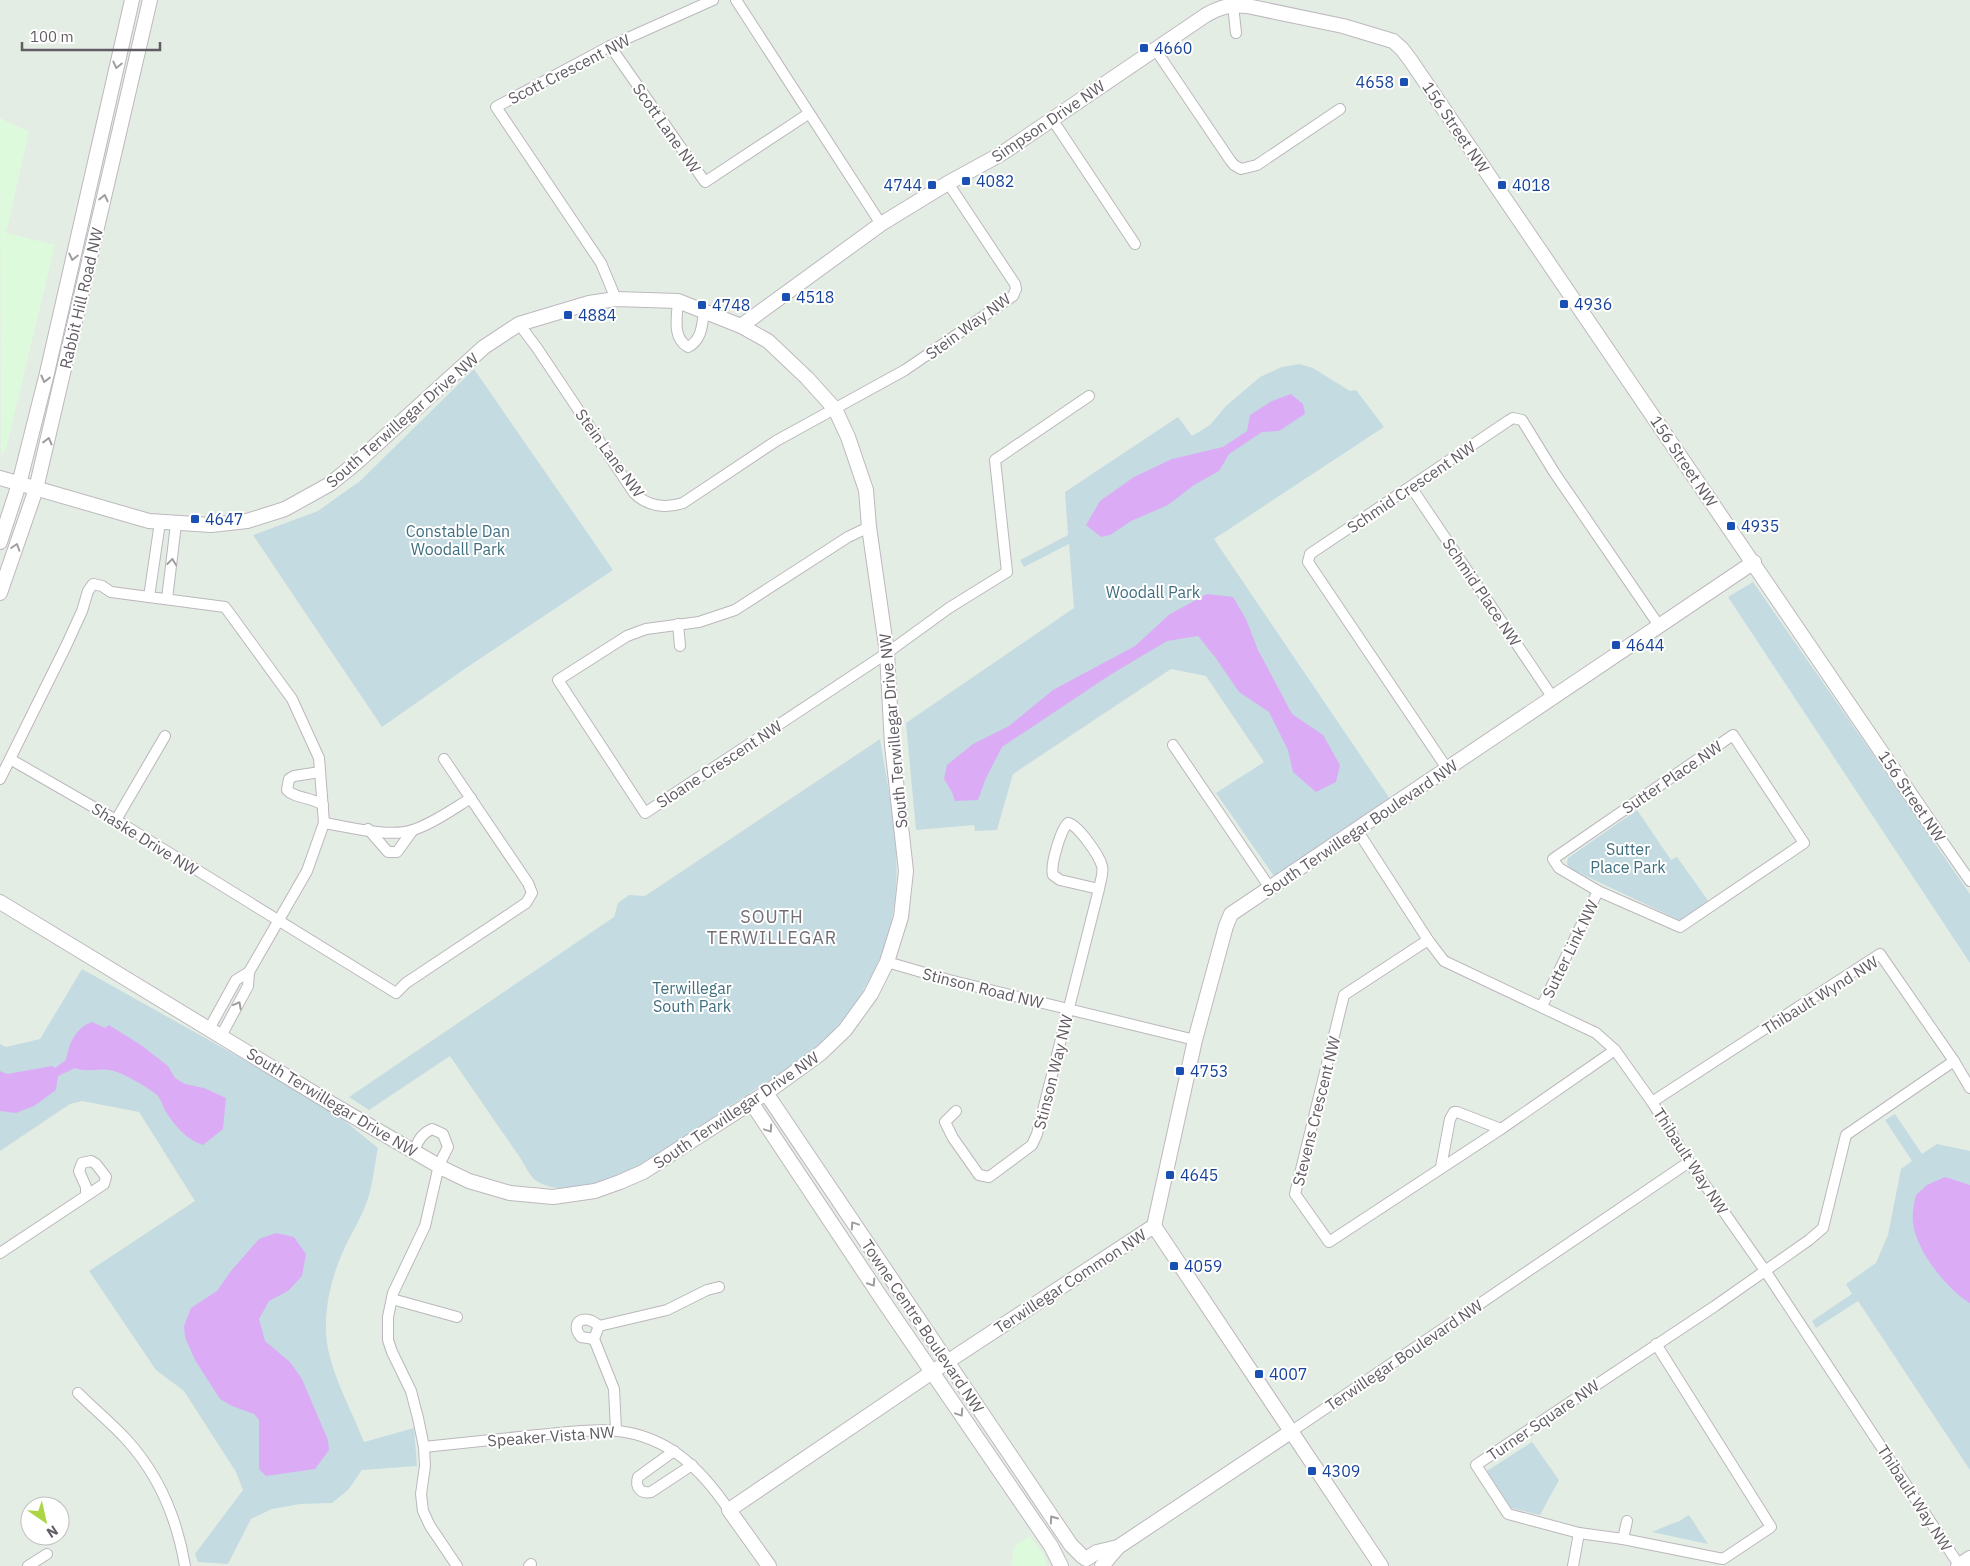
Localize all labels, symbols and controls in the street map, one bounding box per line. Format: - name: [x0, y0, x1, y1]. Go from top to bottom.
- scale bar: [22, 20, 160, 52]
- text: 100 m: [30, 27, 74, 46]
- street label: Scott Crescent NW: [505, 30, 633, 108]
- place label: 4660: [1154, 38, 1192, 58]
- marker: 4660: [1138, 42, 1150, 54]
- one-way arrow: [112, 60, 123, 69]
- place label: 4658: [1356, 72, 1394, 92]
- street label: Simpson Drive NW: [987, 76, 1109, 166]
- marker: 4658: [1398, 76, 1410, 88]
- street label: 156 Street NW: [1418, 78, 1494, 176]
- street label: Scott Lane NW: [629, 79, 705, 177]
- place label: 4082: [976, 171, 1014, 191]
- place label: 4744: [884, 175, 922, 195]
- marker: 4082: [960, 175, 972, 187]
- place label: 4018: [1512, 175, 1550, 195]
- marker: 4744: [926, 179, 938, 191]
- marker: 4018: [1496, 179, 1508, 191]
- one-way arrow: [98, 193, 109, 202]
- street label: Rabbit Hill Road NW: [55, 225, 107, 371]
- one-way arrow: [68, 253, 79, 262]
- place label: 4518: [796, 287, 834, 307]
- street label: Stein Way NW: [922, 288, 1014, 364]
- marker: 4518: [780, 291, 792, 303]
- place label: 4936: [1574, 294, 1612, 314]
- place label: 4748: [712, 295, 750, 315]
- marker: 4936: [1558, 298, 1570, 310]
- marker: 4748: [696, 299, 708, 311]
- place label: 4884: [578, 305, 616, 325]
- marker: 4884: [562, 309, 574, 321]
- street label: South Terwillegar Drive NW: [322, 348, 482, 492]
- one-way arrow: [41, 374, 51, 382]
- street label: Stein Lane NW: [571, 405, 649, 501]
- street label: 156 Street NW: [1646, 412, 1722, 510]
- one-way arrow: [42, 437, 53, 446]
- street label: Schmid Crescent NW: [1343, 437, 1479, 537]
- place label: 4647: [205, 509, 243, 529]
- marker: 4647: [189, 513, 201, 525]
- place label: 4935: [1741, 516, 1779, 536]
- marker: 4935: [1725, 520, 1737, 532]
- park label: Constable Dan Woodall Park: [406, 521, 510, 559]
- street label: Schmid Place NW: [1438, 534, 1526, 650]
- one-way arrow: [10, 544, 20, 552]
- one-way arrow: [166, 557, 177, 565]
- park label: Woodall Park: [1106, 582, 1201, 602]
- street label: South Terwillegar Drive NW: [875, 633, 911, 829]
- place label: 4644: [1626, 635, 1664, 655]
- marker: 4644: [1610, 639, 1622, 651]
- street label: Sloane Crescent NW: [652, 716, 786, 812]
- street label: Sutter Place NW: [1618, 736, 1726, 818]
- street label: 156 Street NW: [1874, 747, 1950, 845]
- street label: South Terwillegar Boulevard NW: [1259, 755, 1461, 901]
- street label: Shaske Drive NW: [88, 798, 202, 880]
- park label: Sutter Place Park: [1590, 839, 1666, 877]
- street label: Sutter Link NW: [1538, 897, 1602, 1001]
- district label: SOUTH TERWILLEGAR: [707, 905, 837, 949]
- street label: Thibault Wynd NW: [1758, 951, 1882, 1039]
- street label: Stinson Road NW: [921, 963, 1045, 1013]
- park label: Terwillegar South Park: [652, 978, 732, 1016]
- one-way arrow: [232, 1001, 242, 1010]
- street label: Stinson Way NW: [1029, 1013, 1077, 1131]
- street label: Stevens Crescent NW: [1288, 1034, 1344, 1188]
- street label: South Terwillegar Drive NW: [243, 1043, 421, 1161]
- street label: South Terwillegar Drive NW: [649, 1047, 823, 1173]
- place label: 4753: [1190, 1061, 1228, 1081]
- marker: 4753: [1174, 1065, 1186, 1077]
- street label: Thibault Way NW: [1649, 1104, 1733, 1218]
- one-way arrow: [763, 1123, 772, 1133]
- place label: 4645: [1180, 1165, 1218, 1185]
- marker: 4645: [1164, 1169, 1176, 1181]
- one-way arrow: [851, 1221, 860, 1231]
- street label: Terwillegar Common NW: [990, 1224, 1150, 1338]
- street label: Towne Centre Boulevard NW: [857, 1235, 989, 1417]
- place label: 4059: [1184, 1256, 1222, 1276]
- marker: 4059: [1168, 1260, 1180, 1272]
- one-way arrow: [866, 1278, 876, 1287]
- street label: Terwillegar Boulevard NW: [1322, 1295, 1486, 1415]
- place label: 4007: [1269, 1364, 1307, 1384]
- marker: 4007: [1253, 1368, 1265, 1380]
- street label: Turner Square NW: [1483, 1375, 1603, 1465]
- one-way arrow: [954, 1407, 963, 1416]
- street label: Speaker Vista NW: [487, 1422, 615, 1450]
- street label: Thibault Way NW: [1873, 1441, 1957, 1555]
- place label: 4309: [1322, 1461, 1360, 1481]
- marker: 4309: [1306, 1465, 1318, 1477]
- north arrow: [20, 1496, 70, 1546]
- one-way arrow: [1050, 1515, 1059, 1525]
- text: N: [43, 1521, 62, 1542]

